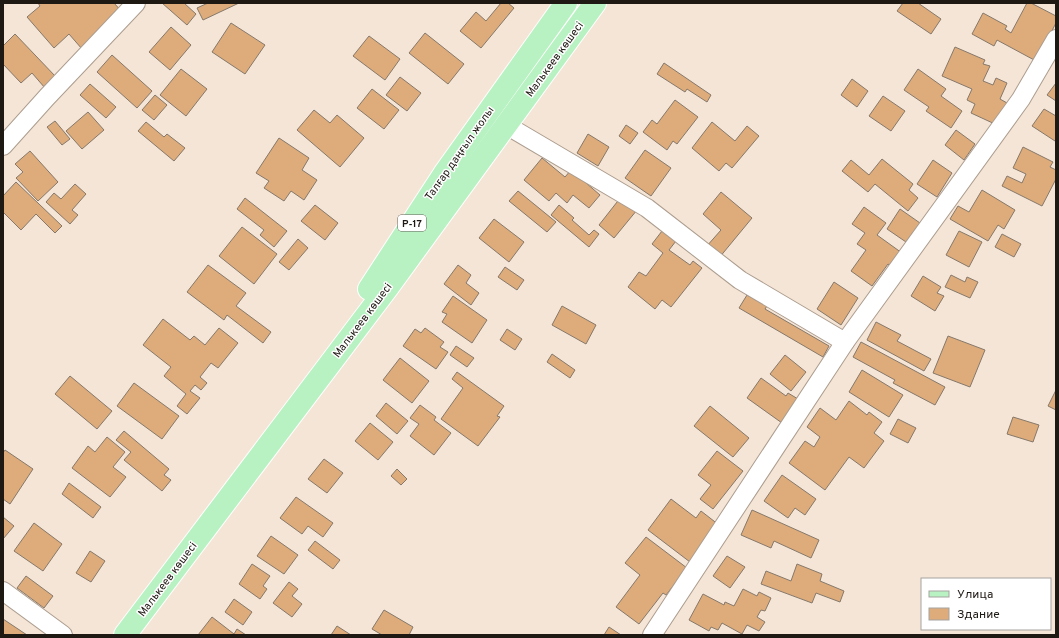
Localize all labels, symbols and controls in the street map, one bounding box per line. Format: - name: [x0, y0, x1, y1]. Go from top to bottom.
- street label: Малькеев көшесі: [523, 19, 587, 100]
- street label: Талғар даңғыл жолы: [422, 104, 497, 203]
- road number: P-17: [398, 215, 426, 231]
- street label: Малькеев көшесі: [330, 281, 395, 361]
- street label: Малькеев көшесі: [135, 540, 200, 620]
- legend: [921, 578, 1051, 630]
- text: Улица: [957, 587, 993, 603]
- text: Здание: [957, 607, 1000, 623]

